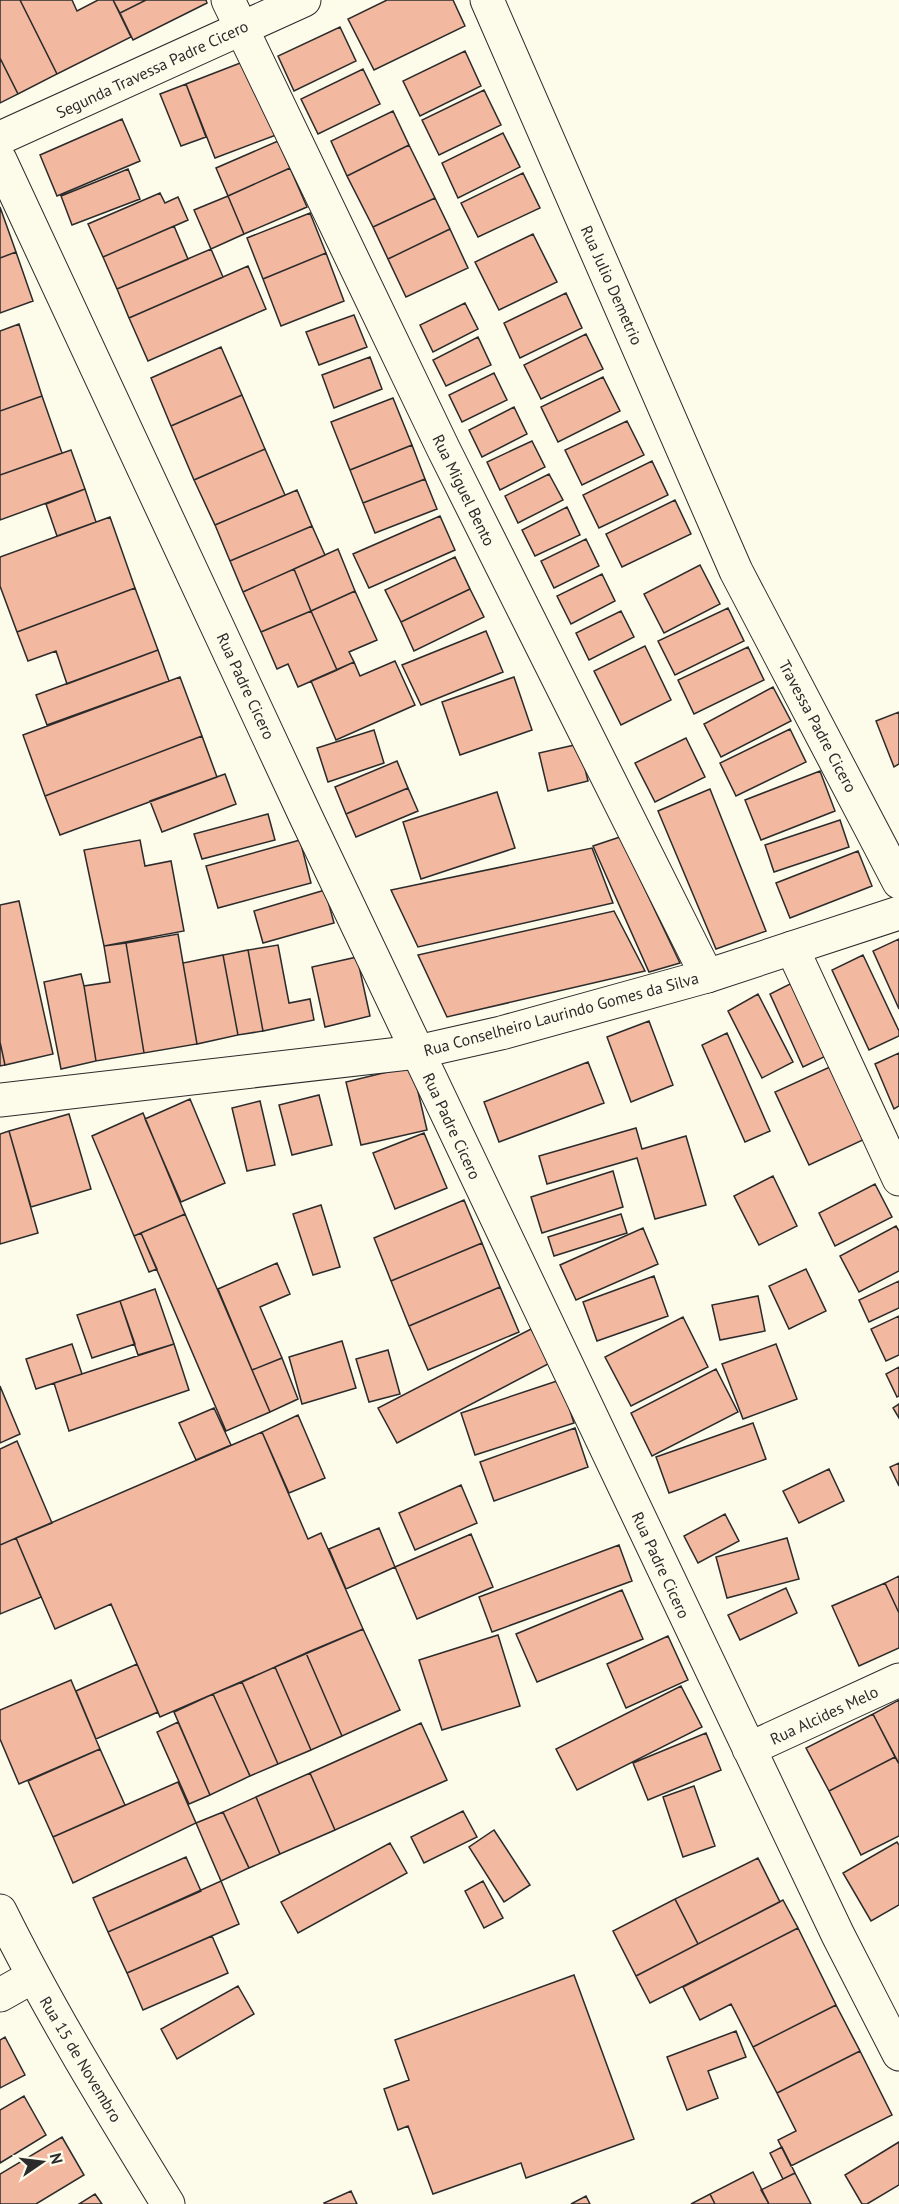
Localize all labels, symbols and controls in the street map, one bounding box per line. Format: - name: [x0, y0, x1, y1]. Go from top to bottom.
- street label: Segunda Travessa Padre Cicero: [53, 16, 251, 122]
- street label: Rua Julio Demetrio: [577, 222, 647, 348]
- street label: Rua Miguel Bento: [428, 431, 500, 549]
- street label: Rua Padre Cicero: [213, 629, 279, 743]
- street label: Travessa Padre Cicero: [775, 656, 861, 796]
- street label: Rua Conselheiro Laurindo Gomes da Silva: [421, 968, 701, 1060]
- street label: Rua Padre Cicero: [419, 1069, 485, 1183]
- street label: Rua Padre Cicero: [628, 1508, 694, 1622]
- street label: Rua Alcides Melo: [767, 1681, 881, 1749]
- street label: Rua 15 de Novembro: [36, 1992, 126, 2126]
- north arrow: [12, 2132, 72, 2192]
- text: N: [46, 2151, 68, 2166]

